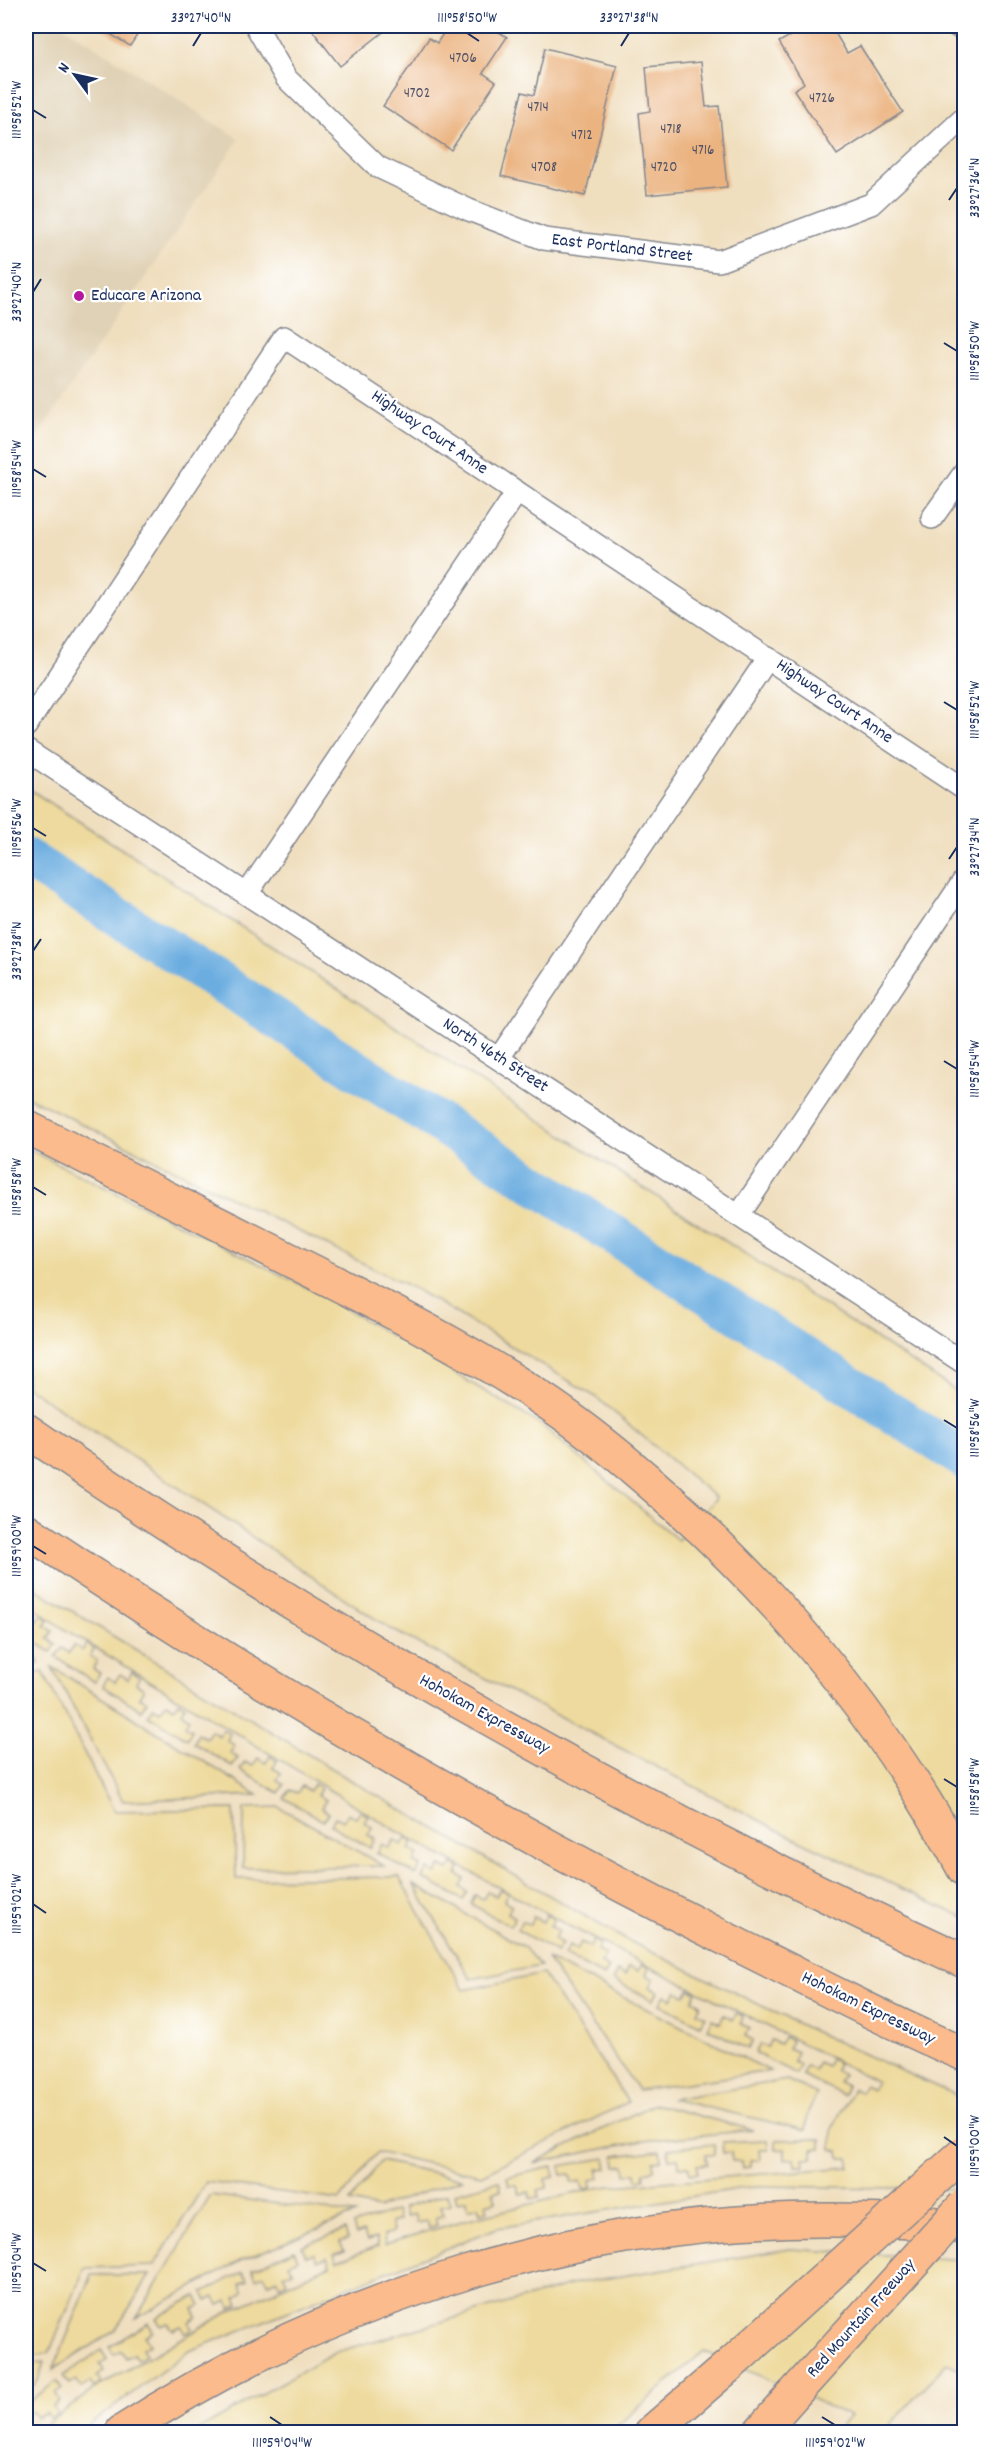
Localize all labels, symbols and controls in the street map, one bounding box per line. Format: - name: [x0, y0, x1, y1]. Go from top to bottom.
- text: 33°27'40"N: [171, 8, 231, 30]
- text: 111°58'50"W: [437, 8, 497, 30]
- text: 33°27'38"N: [600, 8, 658, 30]
- north arrow: [45, 45, 105, 105]
- house number: 4706: [449, 48, 477, 70]
- text: N: [53, 59, 76, 78]
- text: 111°58'52"W: [7, 81, 29, 139]
- house number: 4702: [404, 83, 430, 105]
- house number: 4726: [809, 88, 835, 110]
- house number: 4714: [527, 97, 549, 119]
- house number: 4718: [660, 119, 682, 141]
- house number: 4712: [571, 125, 593, 147]
- house number: 4716: [692, 140, 714, 162]
- house number: 4708: [531, 157, 557, 179]
- house number: 4720: [651, 157, 677, 179]
- text: 33°27'36"N: [965, 158, 987, 218]
- street label: East Portland Street: [550, 228, 694, 270]
- text: 33°27'40"N: [7, 262, 29, 322]
- place label: Educare Arizona: [91, 284, 202, 309]
- marker: Educare Arizona: [72, 289, 86, 303]
- text: 111°58'50"W: [965, 321, 987, 381]
- street label: Highway Court Anne: [365, 384, 493, 482]
- text: 111°58'54"W: [7, 440, 29, 498]
- street label: Highway Court Anne: [770, 653, 898, 751]
- text: 111°58'52"W: [965, 681, 987, 739]
- text: 111°58'56"W: [7, 798, 29, 857]
- text: 33°27'34"N: [965, 817, 987, 877]
- text: 33°27'38"N: [7, 922, 29, 980]
- street label: North 46th Street: [437, 1012, 553, 1100]
- text: 111°58'54"W: [965, 1040, 987, 1098]
- text: 111°58'58"W: [7, 1158, 29, 1216]
- text: 111°58'56"W: [965, 1398, 987, 1457]
- text: 111°59'00"W: [7, 1515, 29, 1577]
- street label: Hohokam Expressway: [414, 1669, 555, 1762]
- text: 111°58'58"W: [965, 1758, 987, 1816]
- text: 111°59'02"W: [7, 1874, 29, 1934]
- street label: Hohokam Expressway: [797, 1966, 940, 2053]
- text: 111°59'00"W: [965, 2115, 987, 2177]
- text: 111°59'04"W: [7, 2233, 29, 2293]
- street label: Red Mountain Freeway: [802, 2253, 923, 2384]
- text: 111°59'04"W: [252, 2433, 312, 2455]
- text: 111°59'02"W: [805, 2433, 865, 2455]

